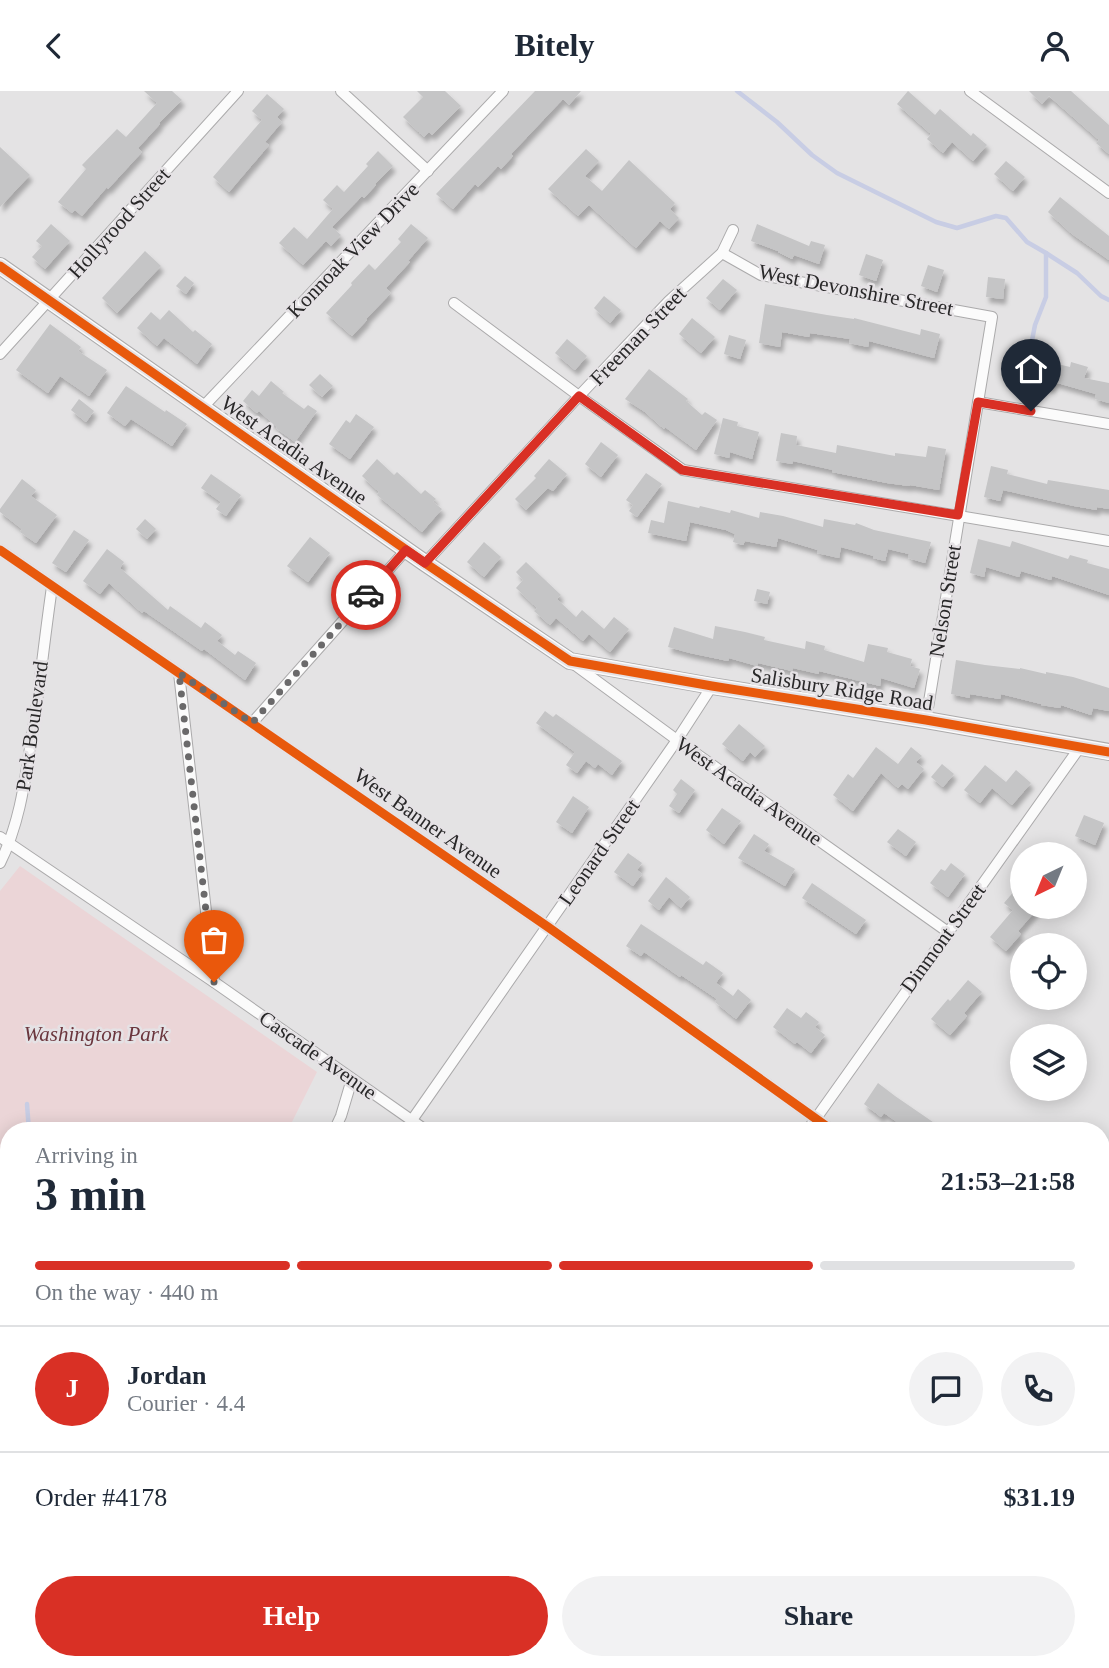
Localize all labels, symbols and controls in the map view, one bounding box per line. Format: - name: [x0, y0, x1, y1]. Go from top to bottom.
- icon: back: [35, 27, 73, 65]
- text: Bitely: [515, 27, 594, 63]
- icon: person: [1036, 27, 1074, 65]
- street label: Hollyrood Street: [63, 163, 175, 283]
- street label: Konnoak View Drive: [282, 177, 424, 323]
- street label: West Devonshire Street: [757, 259, 956, 321]
- street label: Freeman Street: [585, 282, 691, 390]
- pin: [1001, 339, 1061, 411]
- icon: home: [1012, 350, 1050, 388]
- street label: West Acadia Avenue: [216, 391, 372, 509]
- street label: Nelson Street: [924, 543, 966, 659]
- courier: [331, 560, 401, 630]
- icon: car: [347, 576, 385, 614]
- street label: Park Boulevard: [11, 659, 53, 793]
- street label: Salisbury Ridge Road: [749, 663, 935, 715]
- street label: West Acadia Avenue: [671, 732, 827, 850]
- street label: West Banner Avenue: [349, 763, 507, 883]
- street label: Leonard Street: [554, 794, 645, 910]
- north arrow: [1010, 842, 1087, 919]
- map controls: [1010, 842, 1087, 1101]
- street label: Dinmont Street: [895, 879, 991, 997]
- pin: [184, 910, 244, 982]
- icon: bag: [195, 921, 233, 959]
- button: locate: [1010, 933, 1087, 1010]
- street label: Cascade Avenue: [255, 1006, 381, 1104]
- park label: Washington Park: [24, 1022, 169, 1046]
- button: layers: [1010, 1024, 1087, 1101]
- text: Arriving in: [35, 1143, 138, 1168]
- text: 21:53–21:58: [941, 1167, 1075, 1196]
- text: 3 min: [35, 1169, 146, 1220]
- text: On the way · 440 m: [35, 1280, 218, 1305]
- button: chat: [909, 1352, 983, 1426]
- button: phone: [1001, 1352, 1075, 1426]
- text: Jordan: [127, 1361, 206, 1390]
- text: J: [66, 1374, 79, 1403]
- text: Courier · 4.4: [127, 1391, 245, 1416]
- text: Order #4178: [35, 1483, 167, 1512]
- text: $31.19: [1004, 1483, 1075, 1512]
- button: Help: [35, 1576, 548, 1656]
- button: Share: [562, 1576, 1075, 1656]

